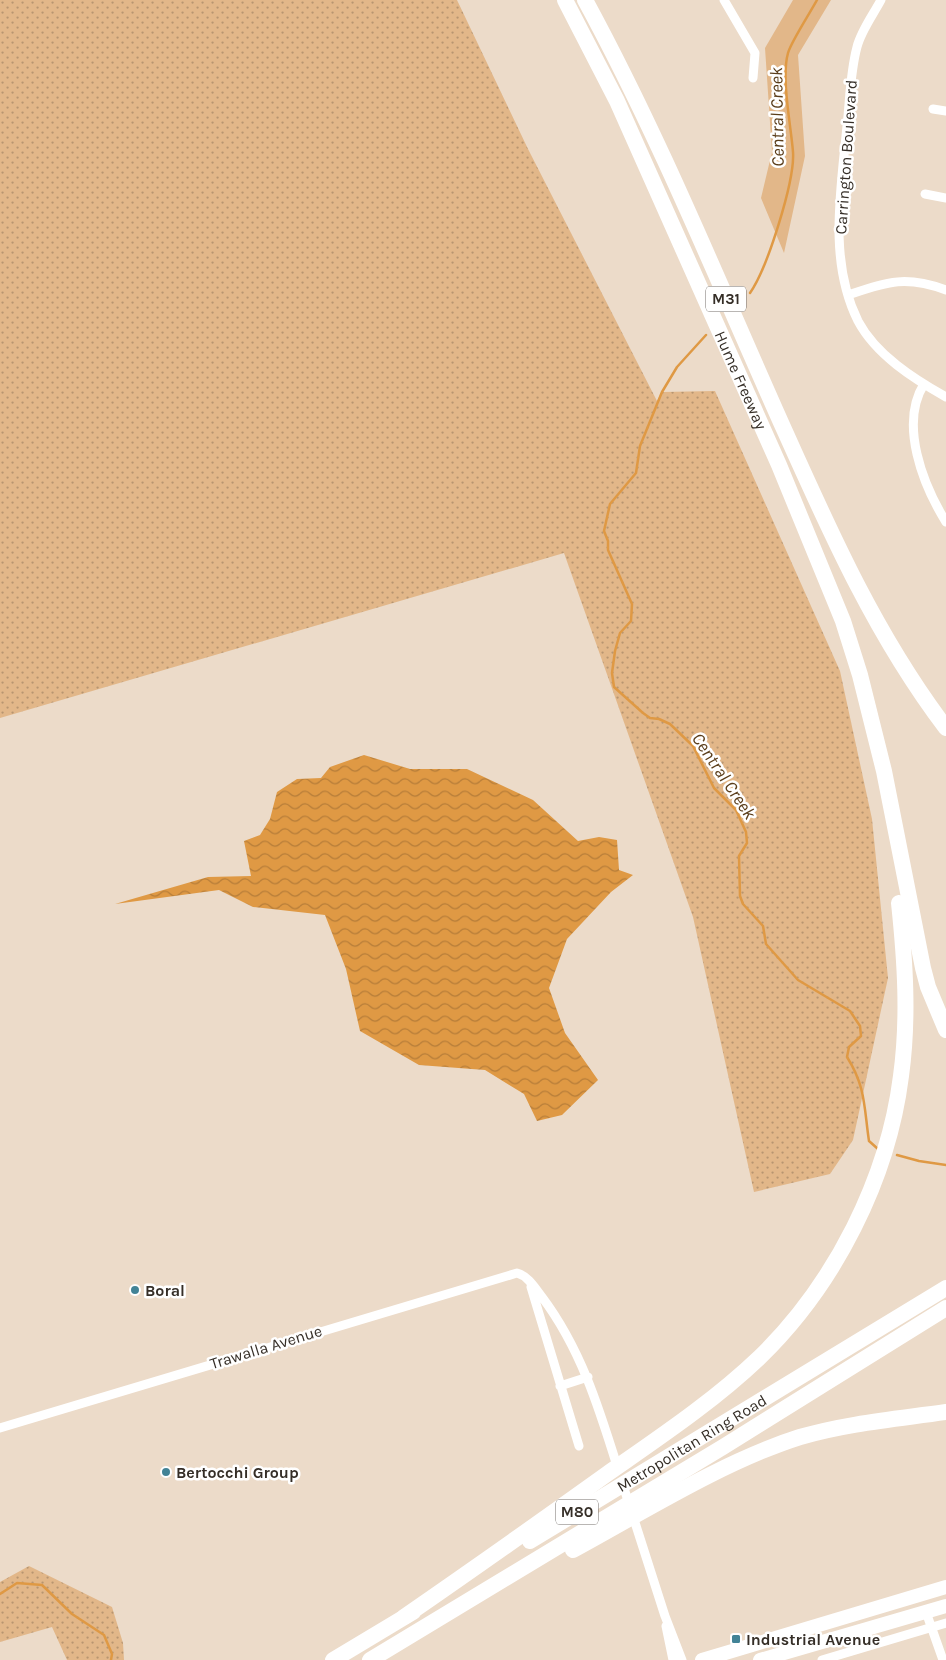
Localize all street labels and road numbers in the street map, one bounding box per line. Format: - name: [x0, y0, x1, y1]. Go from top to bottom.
- street label: Carrington Boulevard: [831, 79, 861, 235]
- road number: M31: [706, 286, 746, 312]
- street label: Hume Freeway: [711, 328, 772, 433]
- street label: Trawalla Avenue: [208, 1321, 324, 1373]
- street label: Metropolitan Ring Road: [613, 1390, 770, 1496]
- road number: M80: [556, 1500, 598, 1524]

